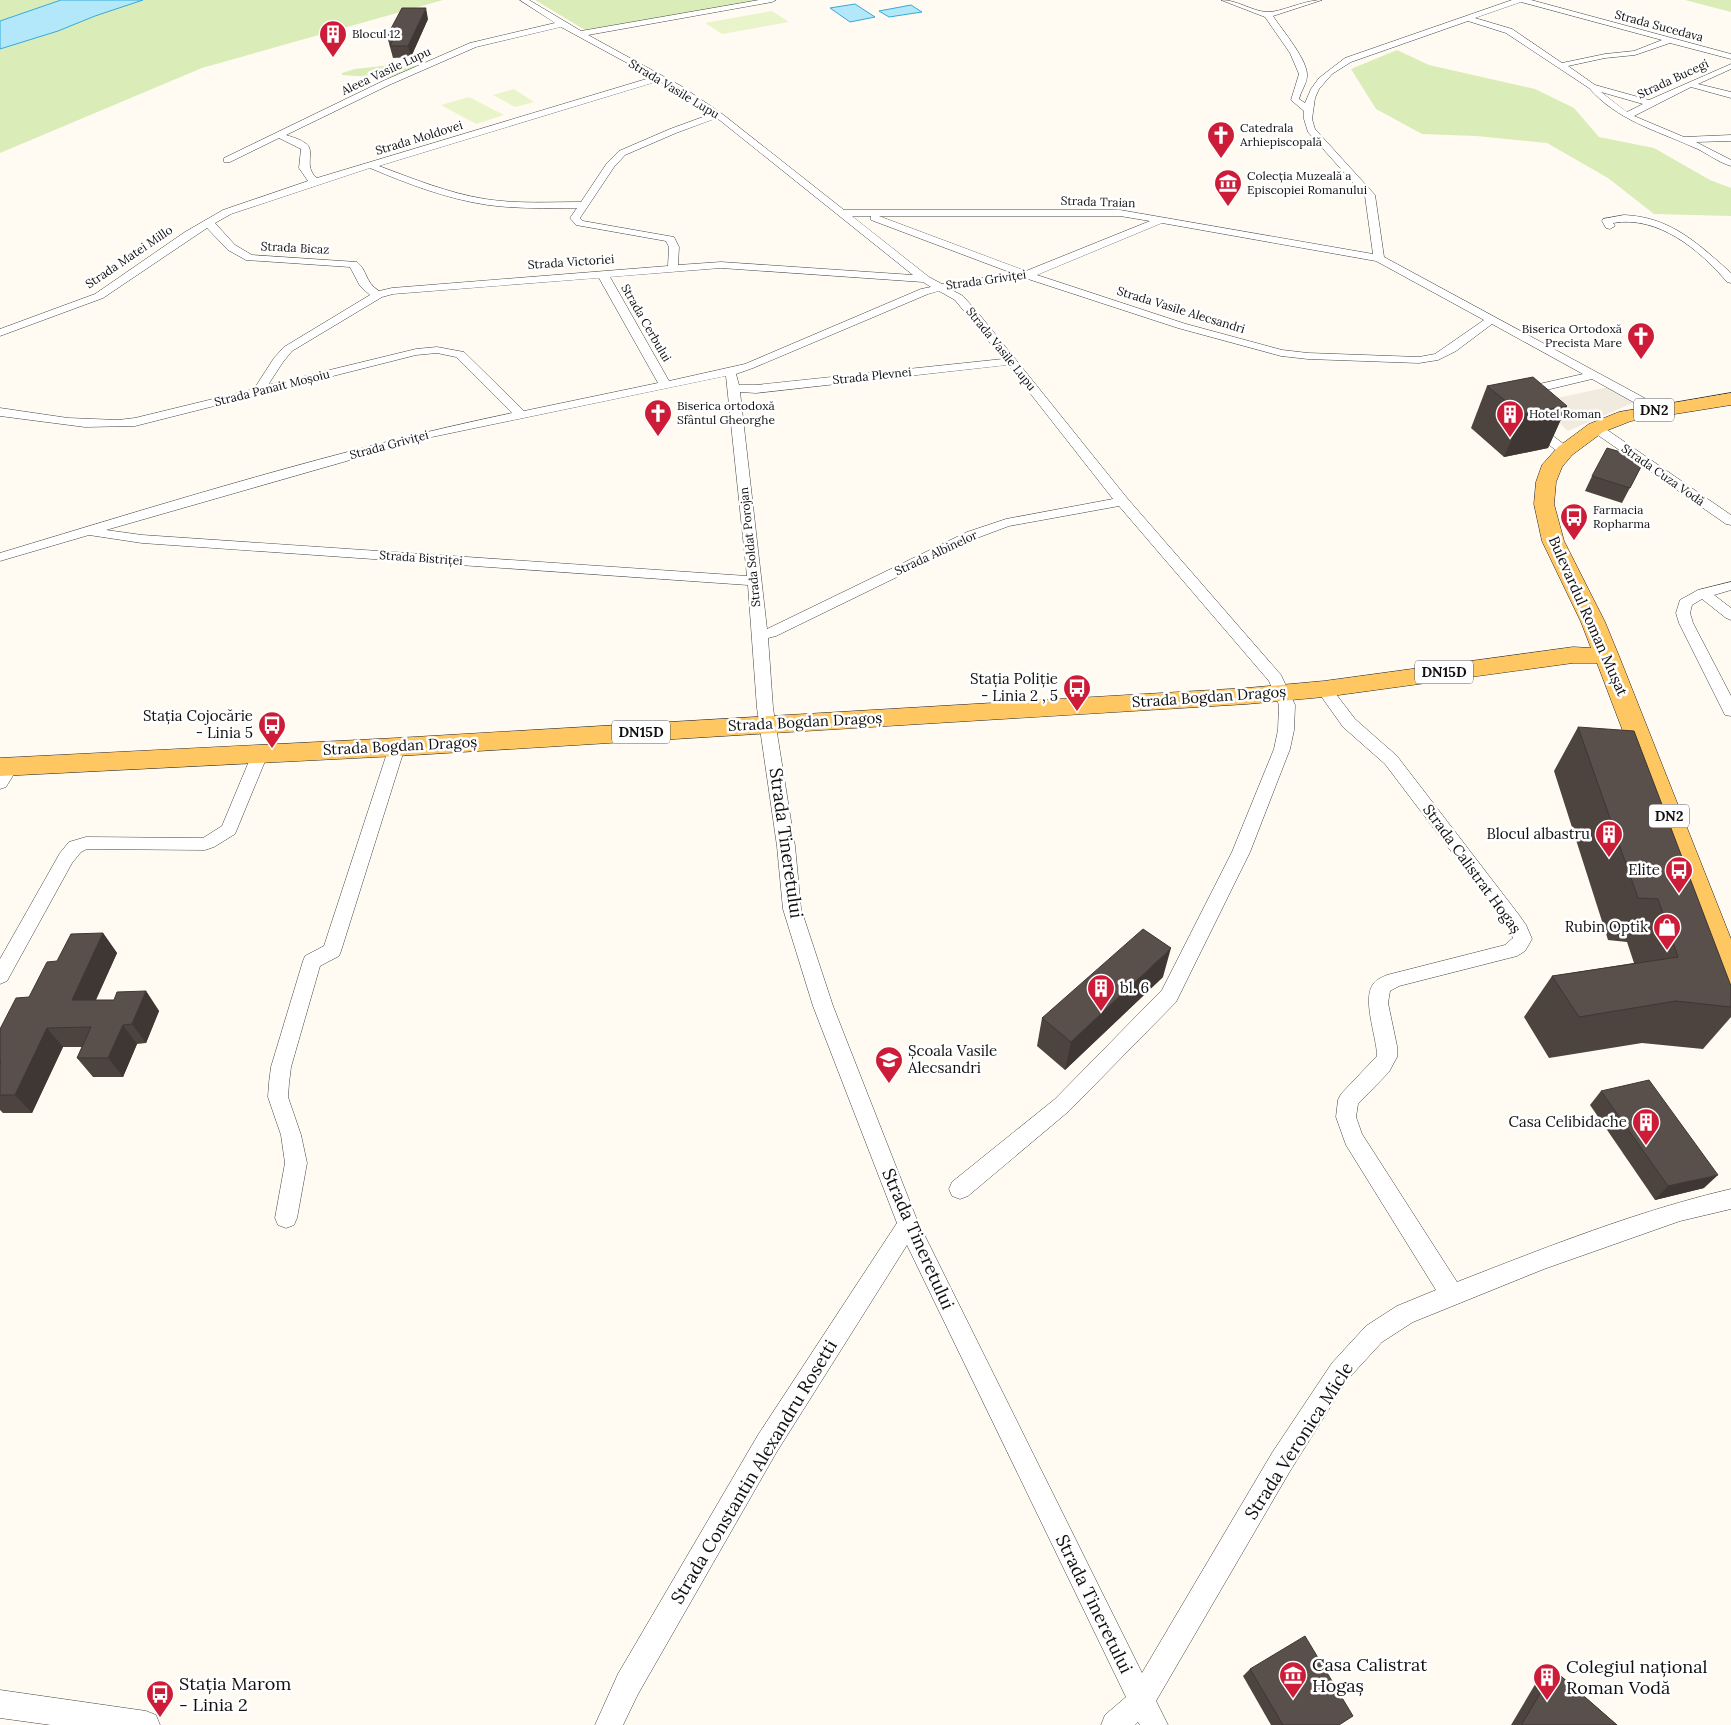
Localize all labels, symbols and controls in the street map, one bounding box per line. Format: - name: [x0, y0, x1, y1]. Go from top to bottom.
- street label: Strada Sucedava: [1613, 6, 1705, 45]
- building icon: Blocul 12: [318, 19, 348, 58]
- place label: Blocul 12: [352, 26, 400, 41]
- street label: Aleea Vasile Lupu: [338, 43, 433, 98]
- street label: Strada Bucegi: [1635, 55, 1711, 102]
- street label: Strada Vasile Lupu: [626, 56, 722, 122]
- street label: Strada Moldovei: [373, 117, 464, 158]
- church icon: Catedrala Arhiepiscopală: [1206, 120, 1236, 159]
- place label: Catedrala Arhiepiscopală: [1239, 120, 1322, 149]
- museum icon: Colecția Muzeală a Episcopiei Romanului: [1213, 168, 1243, 207]
- place label: Colecția Muzeală a Episcopiei Romanului: [1247, 168, 1367, 197]
- street label: Strada Traian: [1060, 193, 1136, 210]
- street label: Strada Matei Millo: [82, 222, 175, 291]
- street label: Strada Bicaz: [260, 238, 330, 257]
- street label: Strada Victoriei: [527, 251, 615, 272]
- street label: Strada Griviței: [945, 266, 1027, 293]
- street label: Strada Cerbului: [618, 281, 675, 364]
- street label: Strada Vasile Alecsandri: [1115, 283, 1247, 336]
- street label: Strada Vasile Lupu: [963, 304, 1040, 394]
- place label: Biserica Ortodoxă Precista Mare: [1522, 321, 1622, 350]
- church icon: Biserica Ortodoxă Precista Mare: [1626, 321, 1656, 360]
- street label: Strada Plevnei: [832, 364, 912, 387]
- street label: Strada Panait Moșoiu: [213, 366, 331, 409]
- church icon: Biserica ortodoxă Sfântul Gheorghe: [643, 398, 673, 437]
- place label: Biserica ortodoxă Sfântul Gheorghe: [677, 398, 775, 427]
- road number: DN2: [1634, 398, 1674, 422]
- building icon: Hotel Roman: [1495, 399, 1525, 438]
- place label: Hotel Roman: [1529, 406, 1601, 421]
- street label: Strada Griviței: [348, 427, 430, 462]
- street label: Strada Cuza Vodă: [1619, 440, 1708, 509]
- street label: Strada Soldat Porojan: [736, 486, 763, 608]
- bus stop icon: Farmacia Ropharma: [1559, 502, 1589, 541]
- place label: Farmacia Ropharma: [1593, 502, 1650, 531]
- street label: Strada Albinelor: [892, 526, 980, 578]
- street label: Bulevardul Roman Mușat: [1545, 533, 1632, 699]
- street label: Strada Bistriței: [379, 547, 463, 568]
- road number: DN15D: [1415, 660, 1473, 684]
- place label: Stația Poliție - Linia 2 , 5: [970, 669, 1058, 705]
- bus stop icon: Stația Poliție - Linia 2 , 5: [1062, 673, 1092, 712]
- street label: Strada Bogdan Dragoș: [1131, 682, 1287, 711]
- place label: Stația Cojocărie - Linia 5: [143, 706, 253, 742]
- street label: Strada Bogdan Dragoș: [727, 708, 883, 735]
- bus stop icon: Stația Cojocărie - Linia 5: [257, 710, 287, 749]
- road number: DN15D: [612, 720, 670, 744]
- street label: Strada Bogdan Dragoș: [322, 732, 478, 759]
- street label: Strada Tineretului: [765, 766, 808, 920]
- street label: Strada Calistrat Hogaș: [1419, 800, 1526, 937]
- road number: DN2: [1649, 804, 1689, 828]
- building icon: Blocul albastru: [1594, 819, 1624, 858]
- place label: Blocul albastru: [1486, 824, 1590, 843]
- bus stop icon: Elite: [1664, 855, 1694, 894]
- place label: Elite: [1628, 860, 1660, 879]
- shop icon: Rubin Optik: [1652, 912, 1682, 951]
- place label: Rubin Optik: [1565, 917, 1648, 936]
- building icon: bl. 6: [1086, 973, 1116, 1012]
- place label: bl. 6: [1120, 978, 1149, 997]
- place label: Școala Vasile Alecsandri: [907, 1041, 997, 1077]
- school or university icon: Școala Vasile Alecsandri: [874, 1045, 904, 1084]
- building icon: Casa Celibidache: [1631, 1107, 1661, 1146]
- place label: Casa Celibidache: [1508, 1112, 1627, 1131]
- street label: Strada Tineretului: [877, 1165, 960, 1313]
- street label: Strada Constantin Alexandru Rosetti: [665, 1335, 842, 1608]
- street label: Strada Veronica Micle: [1239, 1357, 1358, 1524]
- street label: Strada Tineretului: [1051, 1531, 1138, 1677]
- place label: Casa Calistrat Hogaș: [1312, 1653, 1427, 1697]
- place label: Colegiul național Roman Vodă: [1566, 1655, 1707, 1699]
- museum icon: Casa Calistrat Hogaș: [1278, 1660, 1308, 1699]
- building icon: Colegiul național Roman Vodă: [1532, 1662, 1562, 1701]
- place label: Stația Marom - Linia 2: [179, 1672, 291, 1716]
- bus stop icon: Stația Marom - Linia 2: [145, 1679, 175, 1718]

